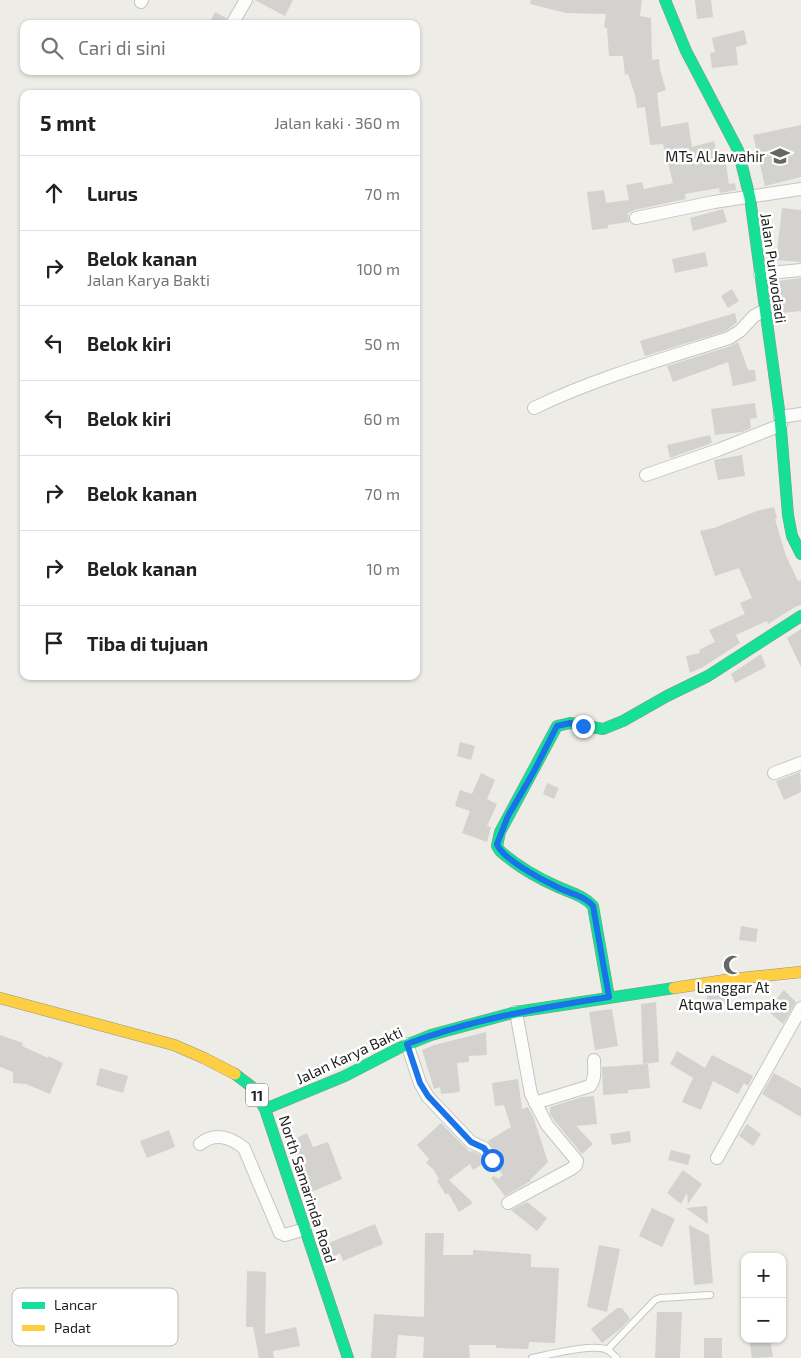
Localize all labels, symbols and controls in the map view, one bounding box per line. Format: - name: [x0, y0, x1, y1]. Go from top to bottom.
- search box: [20, 20, 420, 75]
- icon: search: [38, 34, 66, 62]
- text: Cari di sini: [78, 36, 166, 59]
- text: 5 mnt: [40, 110, 96, 135]
- text: Jalan kaki · 360 m: [274, 113, 400, 132]
- school or university icon: MTs Al Jawahir: [769, 145, 791, 167]
- place label: MTs Al Jawahir: [665, 147, 765, 165]
- icon: ahead: [40, 179, 68, 207]
- text: Lurus: [87, 182, 138, 205]
- text: 70 m: [365, 184, 400, 203]
- street label: Jalan Purwodadi: [757, 212, 791, 324]
- text: Belok kanan: [87, 247, 197, 270]
- icon: right: [40, 254, 68, 282]
- text: 100 m: [357, 259, 400, 278]
- text: Jalan Karya Bakti: [87, 270, 210, 289]
- icon: left: [40, 329, 68, 357]
- text: Belok kiri: [87, 332, 171, 355]
- text: 50 m: [364, 334, 400, 353]
- icon: left: [40, 404, 68, 432]
- text: Belok kiri: [87, 407, 171, 430]
- text: 60 m: [364, 409, 400, 428]
- icon: right: [40, 479, 68, 507]
- text: Belok kanan: [87, 482, 197, 505]
- text: 70 m: [365, 484, 400, 503]
- icon: right: [40, 554, 68, 582]
- text: Belok kanan: [87, 557, 197, 580]
- text: 10 m: [366, 559, 400, 578]
- icon: arrive: [40, 629, 68, 657]
- text: Tiba di tujuan: [87, 632, 208, 655]
- route end: [572, 715, 595, 738]
- mosque icon: Langgar At Atqwa Lempake: [722, 954, 744, 976]
- place label: Langgar At Atqwa Lempake: [679, 978, 787, 1013]
- street label: Jalan Karya Bakti: [293, 1022, 405, 1088]
- road number: 11: [246, 1084, 268, 1106]
- street label: North Samarinda Road: [276, 1113, 340, 1265]
- route start: [481, 1149, 504, 1172]
- map controls: [741, 1253, 786, 1343]
- button: +: [741, 1253, 786, 1298]
- legend: [12, 1288, 178, 1346]
- text: Lancar: [54, 1296, 98, 1313]
- button: −: [741, 1298, 786, 1343]
- text: Padat: [54, 1319, 91, 1336]

